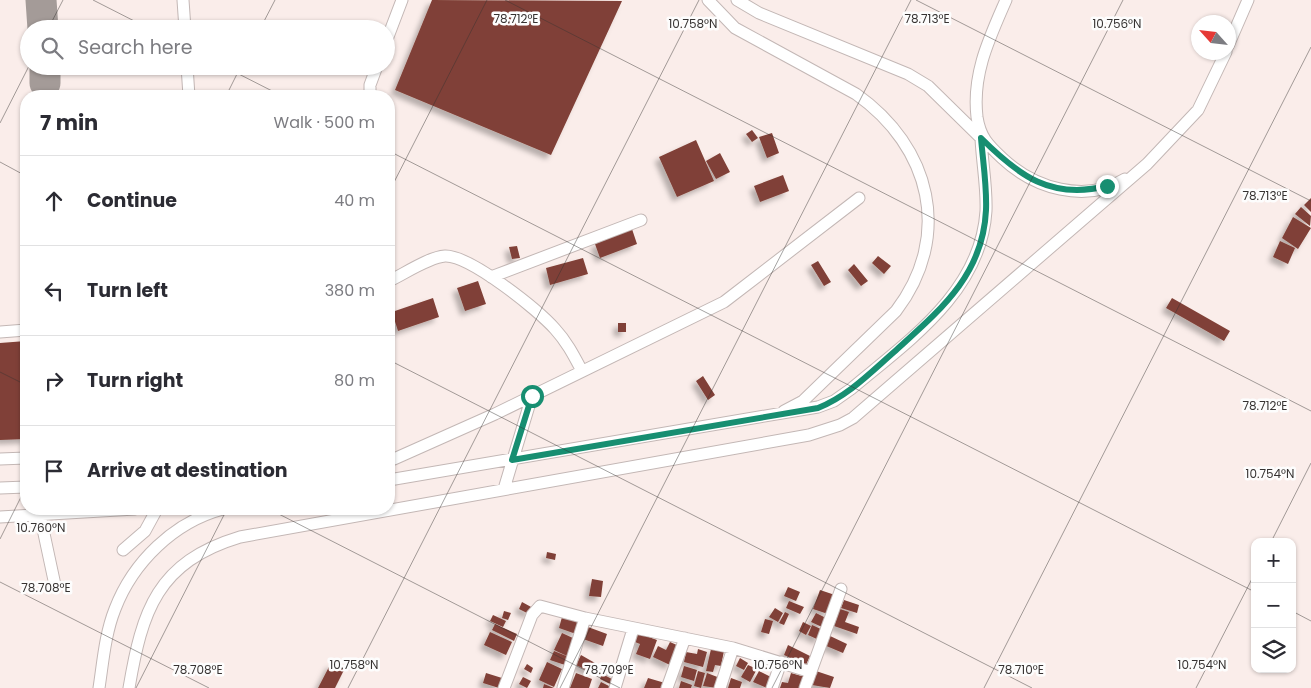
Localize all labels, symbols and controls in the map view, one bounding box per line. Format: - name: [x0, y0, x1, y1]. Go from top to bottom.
- text: 78.712°E: [493, 10, 539, 27]
- text: 78.713°E: [904, 10, 950, 27]
- text: 10.758°N: [669, 15, 717, 32]
- text: 10.756°N: [1093, 15, 1141, 32]
- north arrow: [1191, 15, 1236, 60]
- search box: [20, 20, 395, 75]
- icon: search: [38, 34, 66, 62]
- text: Search here: [78, 34, 192, 61]
- text: 7 min: [40, 108, 98, 137]
- text: Walk · 500 m: [274, 111, 375, 134]
- route end: [1096, 175, 1119, 198]
- icon: ahead: [40, 187, 68, 215]
- text: Continue: [87, 187, 177, 214]
- text: 78.713°E: [1242, 187, 1288, 204]
- text: 40 m: [334, 189, 375, 212]
- icon: left: [40, 277, 68, 305]
- text: Turn left: [87, 277, 168, 304]
- text: 380 m: [325, 279, 375, 302]
- icon: right: [40, 367, 68, 395]
- text: Turn right: [87, 367, 183, 394]
- text: 80 m: [334, 369, 375, 392]
- route start: [521, 385, 544, 408]
- text: 78.712°E: [1242, 397, 1288, 414]
- icon: arrive: [40, 457, 68, 485]
- text: Arrive at destination: [87, 457, 288, 484]
- text: 10.754°N: [1246, 465, 1294, 482]
- text: 10.760°N: [17, 519, 65, 536]
- map controls: [1251, 538, 1296, 673]
- button: +: [1251, 538, 1296, 583]
- text: 78.708°E: [21, 579, 71, 596]
- button: −: [1251, 583, 1296, 628]
- button: layers: [1251, 628, 1296, 673]
- text: 10.758°N: [330, 656, 378, 673]
- text: 10.756°N: [754, 656, 802, 673]
- text: 10.754°N: [1178, 656, 1226, 673]
- text: 78.708°E: [173, 661, 223, 678]
- text: 78.709°E: [584, 661, 634, 678]
- text: 78.710°E: [998, 661, 1044, 678]

